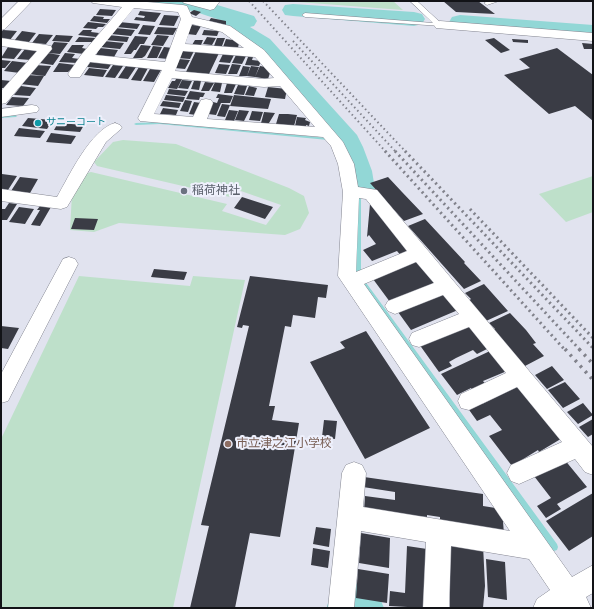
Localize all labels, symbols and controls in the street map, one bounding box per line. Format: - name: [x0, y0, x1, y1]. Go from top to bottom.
- place label: サニーコート: [46, 117, 106, 129]
- marker: サニーコート: [33, 118, 43, 128]
- place label: 稲荷神社: [192, 184, 240, 198]
- marker: 稲荷神社: [179, 186, 189, 196]
- place label: 市立津之江小学校: [236, 437, 332, 451]
- marker: 市立津之江小学校: [223, 439, 233, 449]

